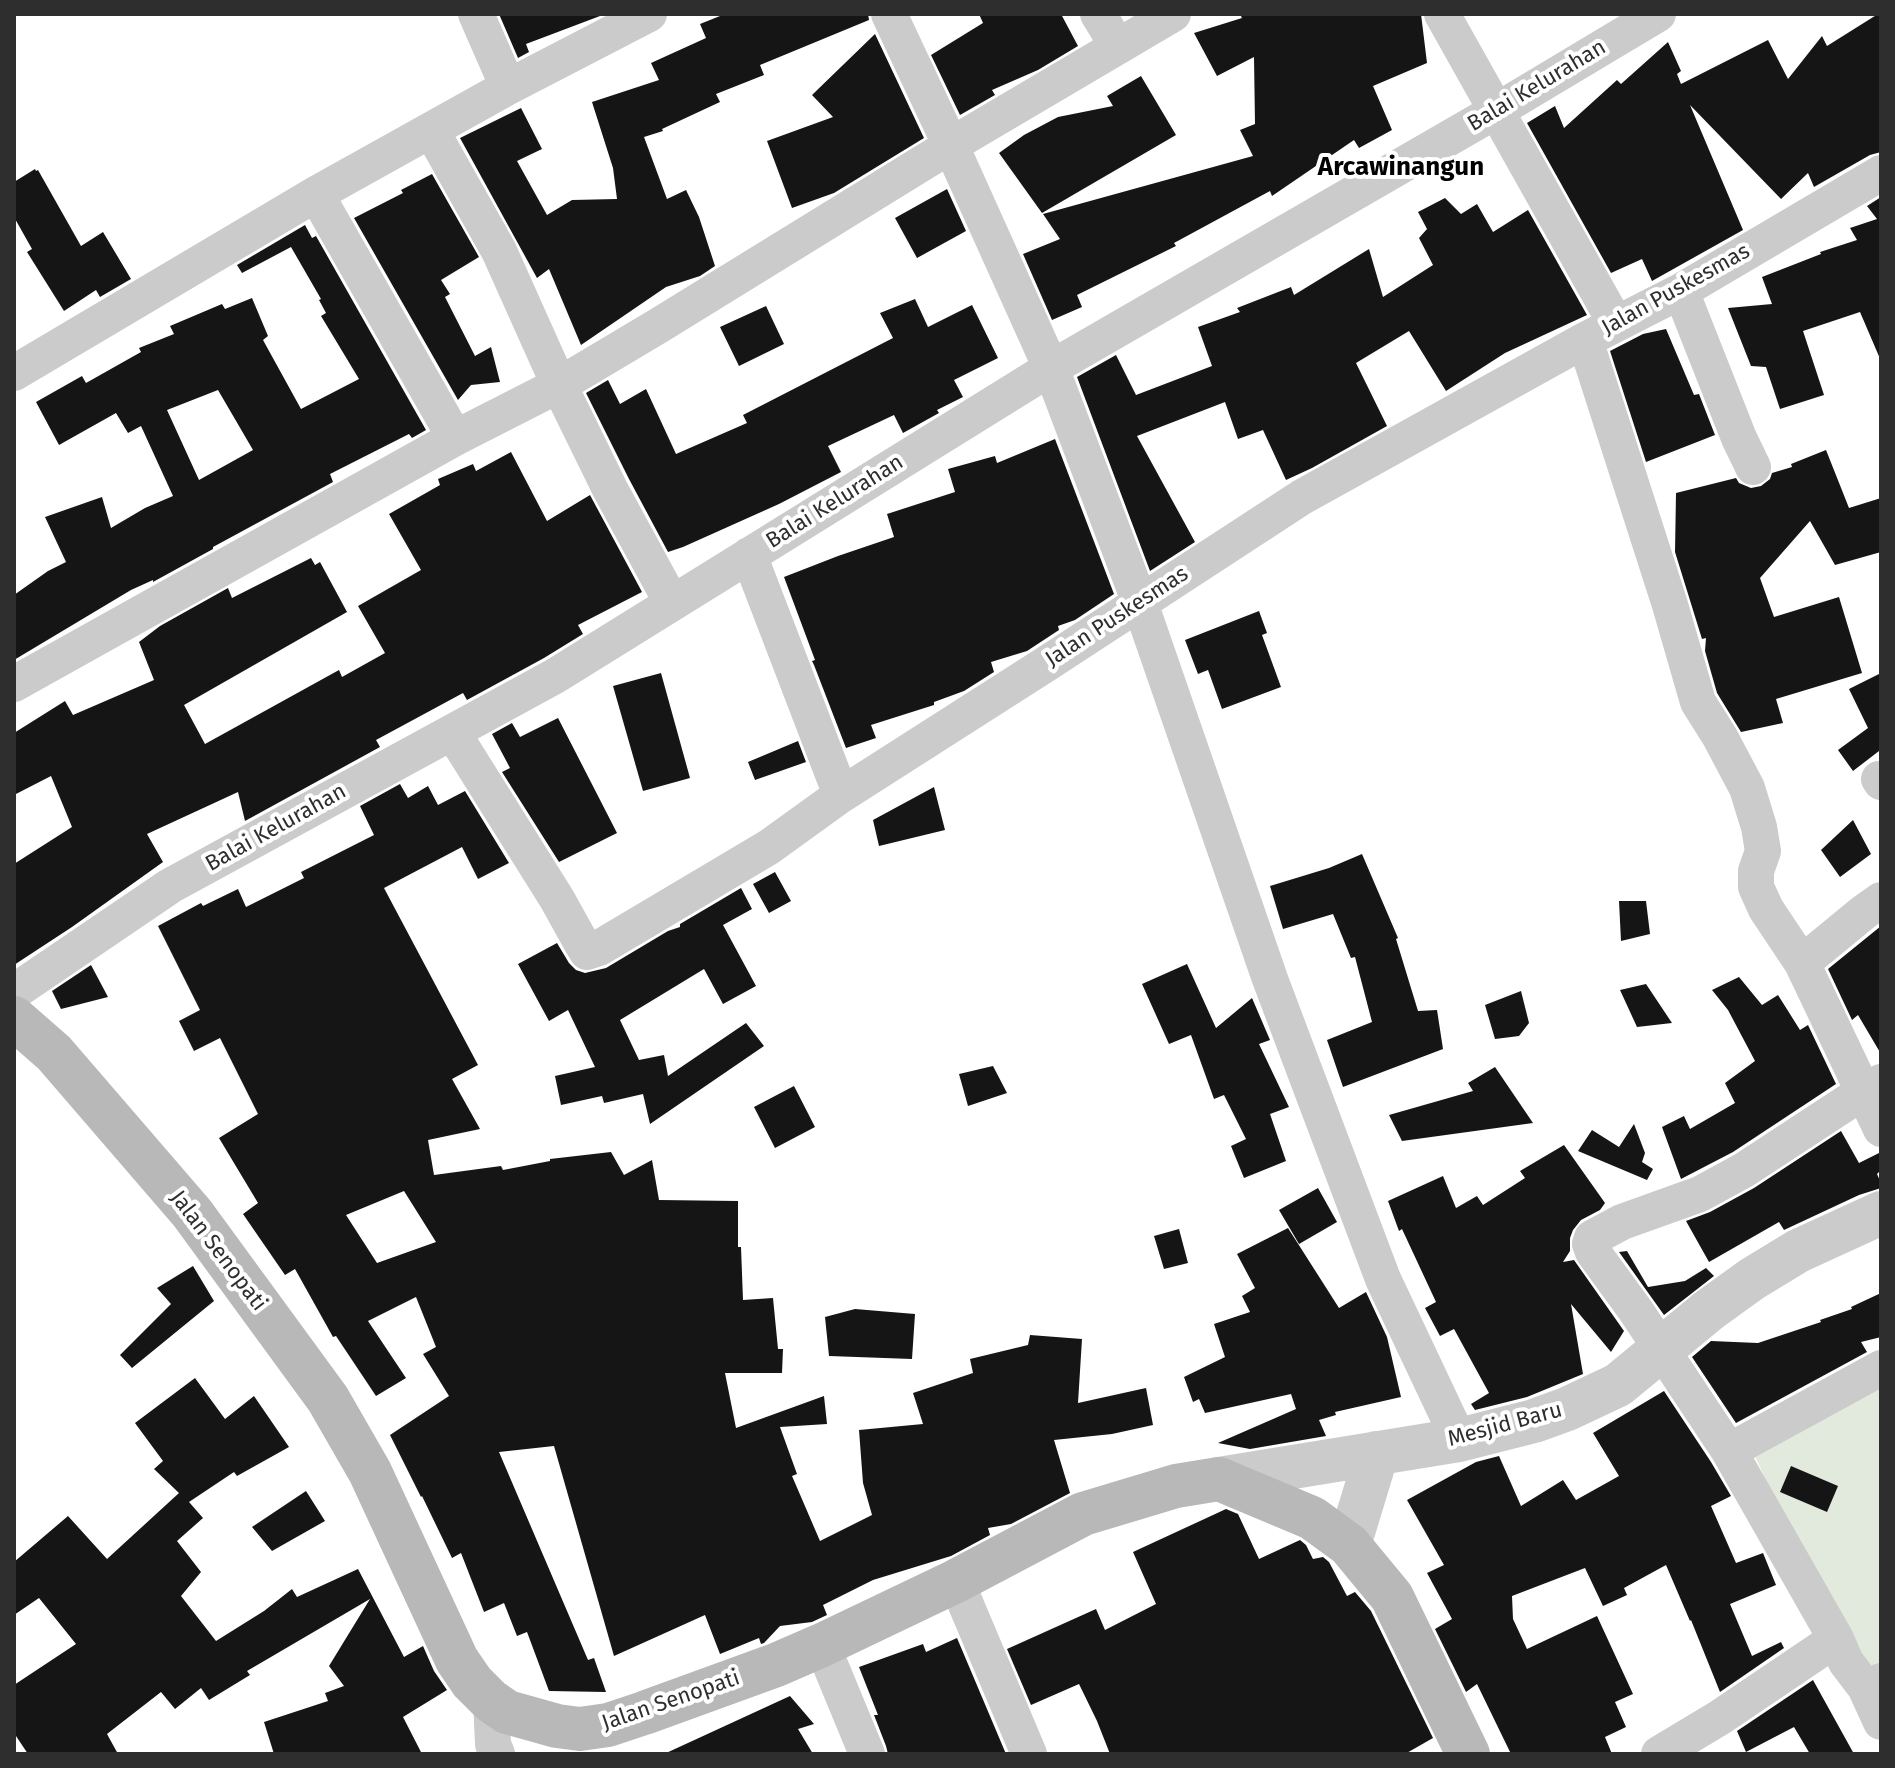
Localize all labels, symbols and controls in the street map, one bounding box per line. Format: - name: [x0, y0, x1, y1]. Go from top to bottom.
- street label: Balai Kelurahan: [1463, 34, 1611, 138]
- district label: Arcawinangun: [1318, 152, 1484, 184]
- street label: Jalan Puskesmas: [1597, 238, 1755, 342]
- street label: Balai Kelurahan: [762, 449, 908, 555]
- street label: Jalan Puskesmas: [1041, 561, 1193, 673]
- street label: Balai Kelurahan: [201, 778, 351, 878]
- street label: Jalan Senopati: [164, 1185, 272, 1317]
- street label: Mesjid Baru: [1445, 1397, 1565, 1453]
- street label: Jalan Senopati: [599, 1665, 743, 1737]

